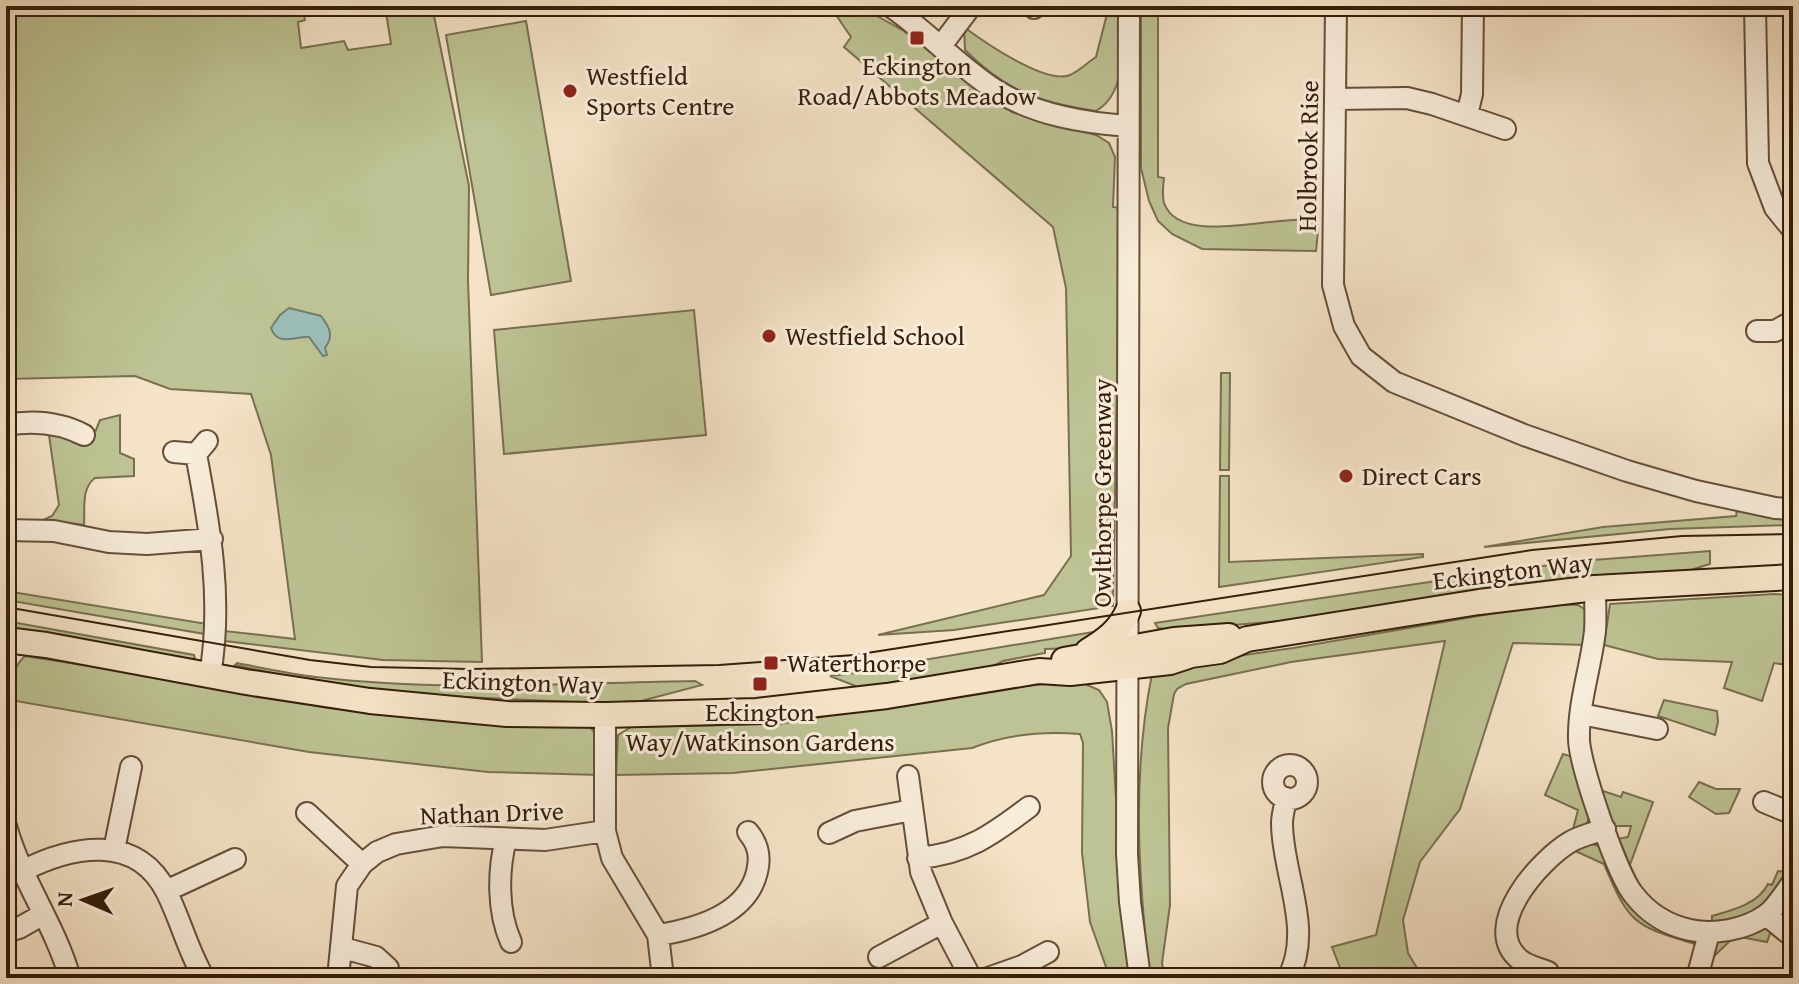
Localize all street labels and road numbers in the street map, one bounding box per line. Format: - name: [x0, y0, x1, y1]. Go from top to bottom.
- street label: Holbrook Rise: [1287, 80, 1328, 232]
- street label: Owlthorpe Greenway: [1082, 378, 1121, 608]
- street label: Eckington Way: [1430, 541, 1595, 600]
- street label: Eckington Way: [442, 659, 604, 704]
- street label: Nathan Drive: [419, 790, 565, 835]

